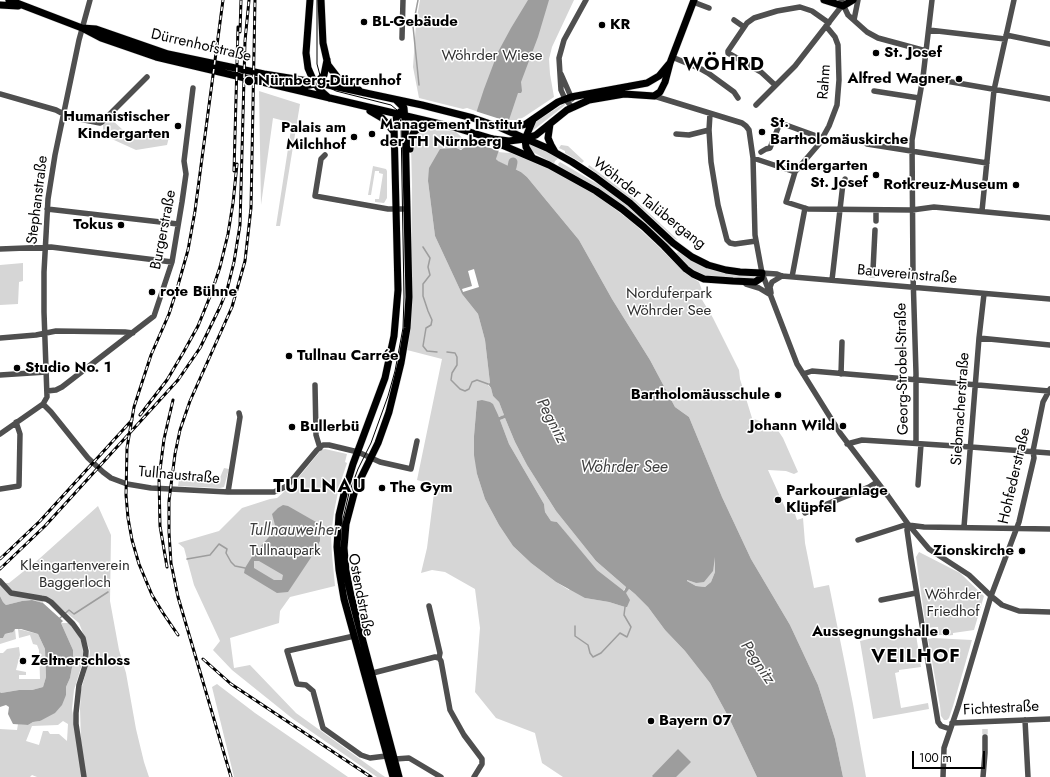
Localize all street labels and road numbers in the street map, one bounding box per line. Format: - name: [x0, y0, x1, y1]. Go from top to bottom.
- street label: Dürrenhofstraße: [149, 26, 253, 66]
- street label: Rahm: [815, 64, 835, 100]
- street label: Wöhrder Talübergang: [589, 154, 709, 254]
- street label: Stephanstraße: [24, 155, 52, 245]
- street label: Burgerstraße: [147, 189, 181, 271]
- street label: Bauvereinstraße: [856, 262, 958, 288]
- street label: Georg-Strobel-Straße: [893, 303, 913, 435]
- street label: Siebmacherstraße: [948, 352, 974, 466]
- street label: Hohfederstraße: [995, 426, 1035, 526]
- street label: Tullnaustraße: [138, 463, 220, 489]
- street label: Ostendstraße: [343, 552, 377, 638]
- street label: Fichtestraße: [963, 698, 1039, 720]

